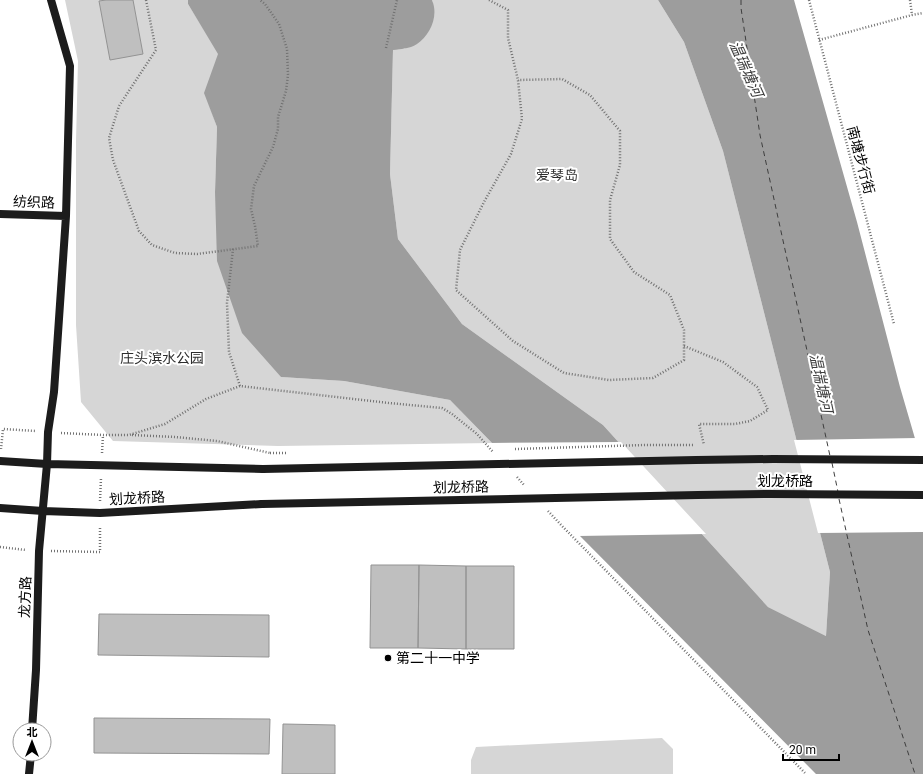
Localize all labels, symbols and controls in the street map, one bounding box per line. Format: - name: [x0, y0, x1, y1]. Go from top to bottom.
- water label: 温瑞塘河: [726, 38, 768, 103]
- street label: 南塘步行街: [844, 124, 878, 196]
- park label: 爱琴岛: [536, 167, 578, 183]
- street label: 纺织路: [13, 193, 55, 211]
- park label: 庄头滨水公园: [120, 350, 204, 366]
- water label: 温瑞塘河: [806, 352, 837, 417]
- street label: 划龙桥路: [757, 473, 813, 489]
- street label: 划龙桥路: [433, 479, 489, 495]
- street label: 划龙桥路: [109, 489, 165, 507]
- street label: 龙方路: [16, 576, 34, 618]
- place label: 第二十一中学: [396, 650, 480, 666]
- marker: 第二十一中学: [383, 653, 393, 663]
- north arrow: [12, 722, 52, 762]
- text: 北: [27, 726, 38, 739]
- scale bar: [783, 736, 839, 762]
- text: 20 m: [789, 743, 816, 757]

